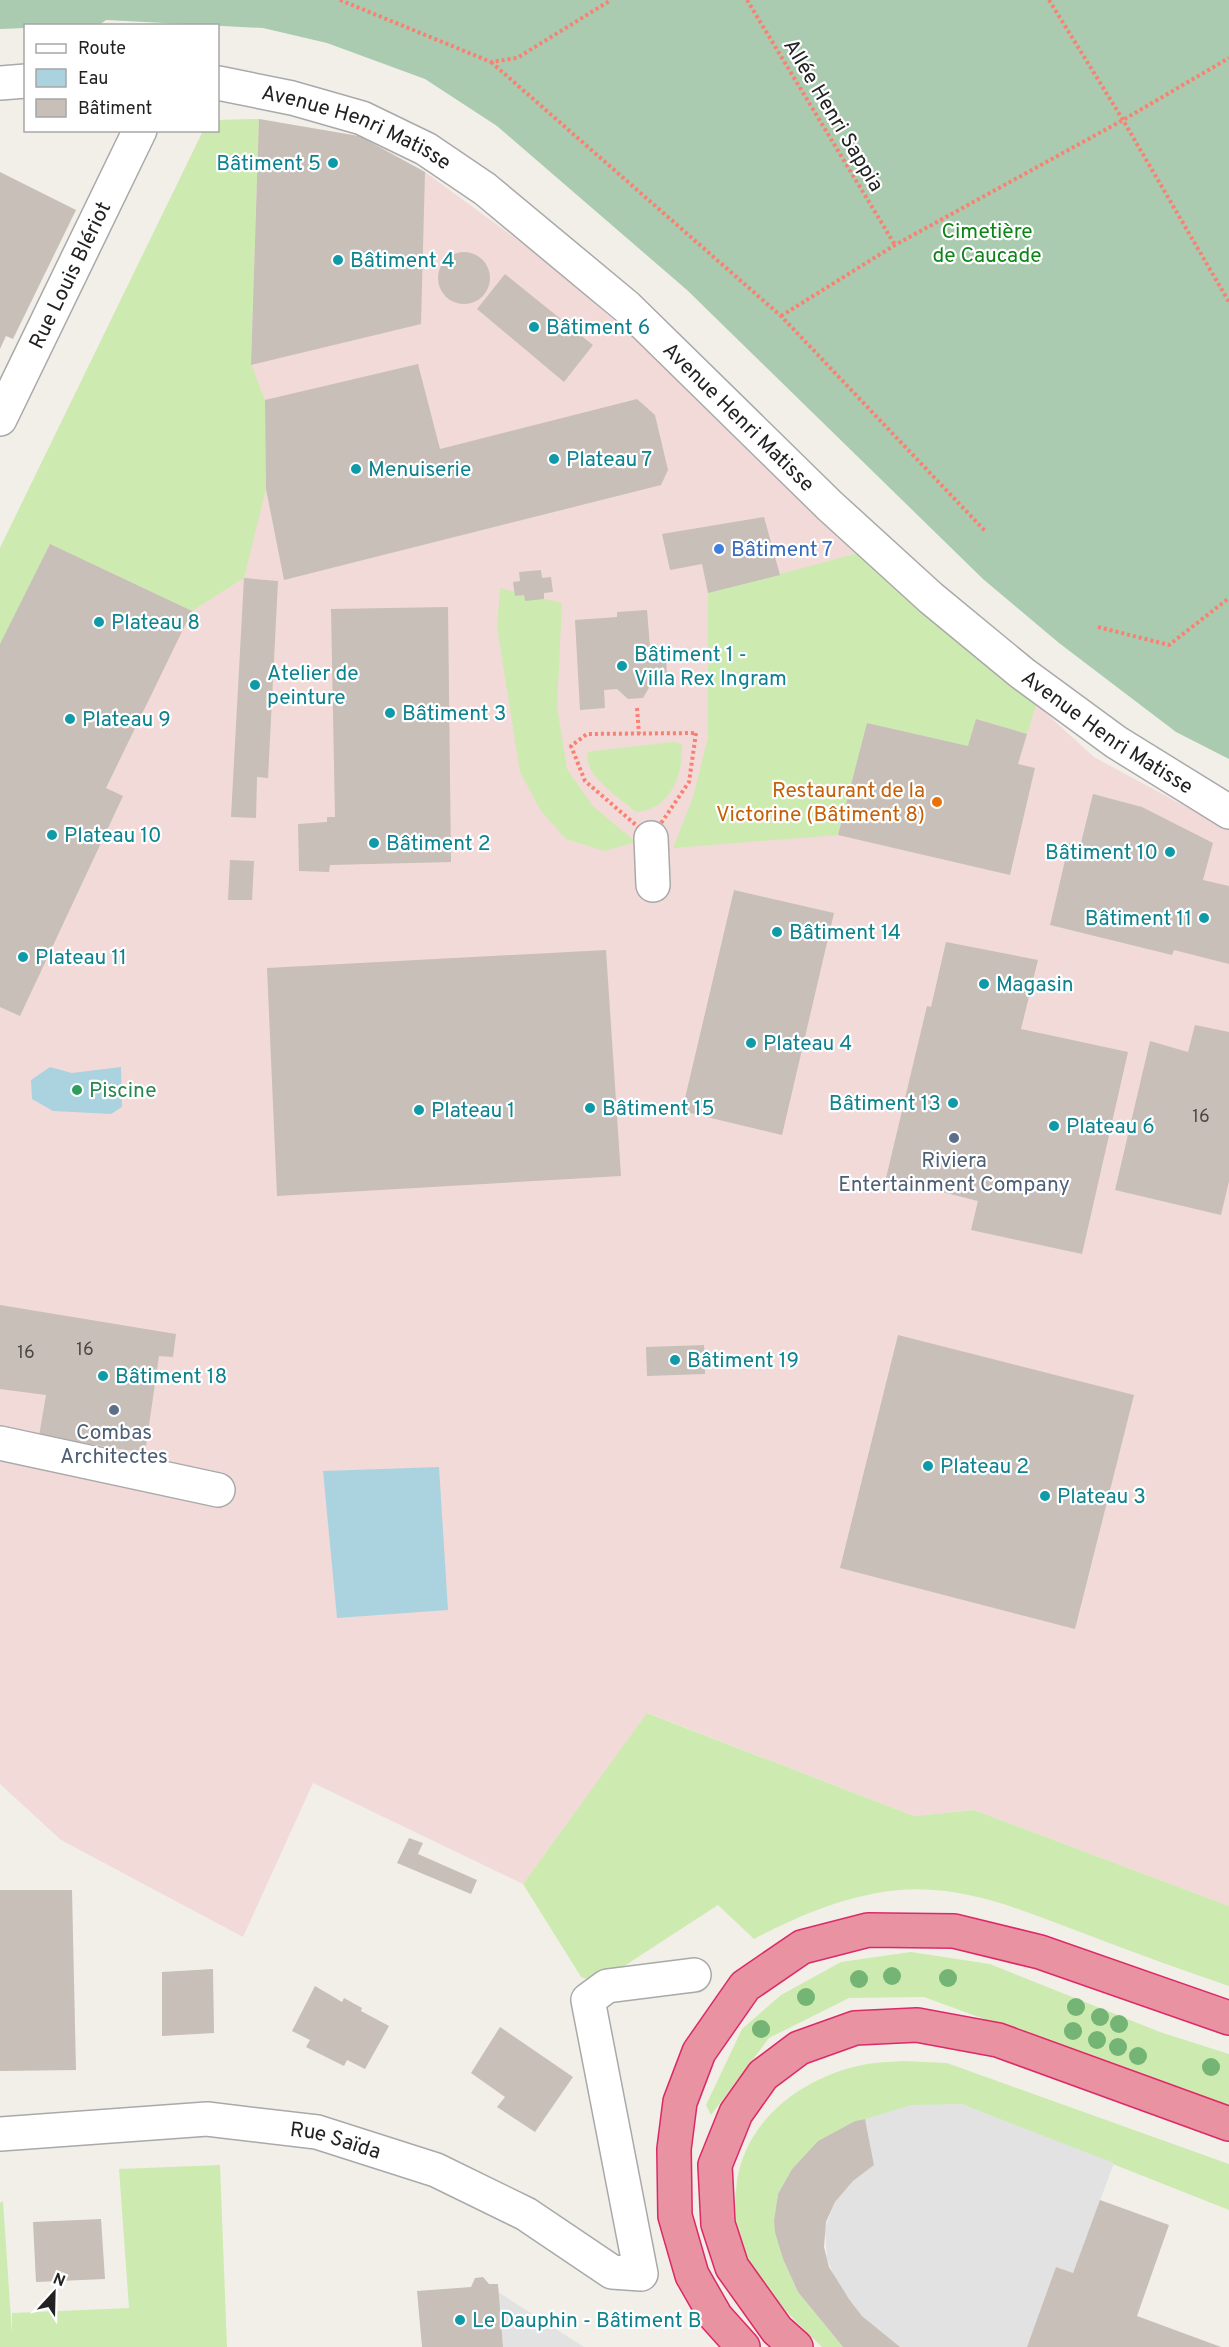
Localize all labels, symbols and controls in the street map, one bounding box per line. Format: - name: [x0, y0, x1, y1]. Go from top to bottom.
- legend: [24, 24, 219, 132]
- street label: Allée Henri Sappia: [776, 35, 889, 197]
- text: Route: [78, 38, 126, 61]
- text: Eau: [78, 68, 108, 91]
- street label: Avenue Henri Matisse: [259, 80, 456, 177]
- text: Bâtiment: [78, 98, 152, 121]
- place label: Bâtiment 5: [216, 151, 321, 178]
- marker: Bâtiment 5: [326, 156, 340, 170]
- street label: Rue Louis Blériot: [24, 198, 118, 354]
- park label: Cimetière de Caucade: [932, 219, 1042, 270]
- place label: Bâtiment 4: [350, 248, 455, 275]
- marker: Bâtiment 4: [331, 253, 345, 267]
- place label: Bâtiment 6: [546, 315, 650, 342]
- marker: Bâtiment 6: [527, 320, 541, 334]
- street label: Avenue Henri Matisse: [656, 337, 820, 498]
- place label: Plateau 7: [566, 447, 652, 474]
- marker: Plateau 7: [547, 452, 561, 466]
- place label: Menuiserie: [368, 457, 471, 484]
- marker: Menuiserie: [349, 462, 363, 476]
- place label: Bâtiment 7: [731, 537, 833, 564]
- marker: Bâtiment 7: [712, 542, 726, 556]
- place label: Plateau 8: [111, 610, 200, 637]
- marker: Plateau 8: [92, 615, 106, 629]
- place label: Bâtiment 1 - Villa Rex Ingram: [634, 642, 787, 693]
- marker: Bâtiment 1 - Villa Rex Ingram: [615, 659, 629, 673]
- place label: Atelier de peinture: [267, 661, 359, 712]
- street label: Avenue Henri Matisse: [1015, 665, 1198, 801]
- marker: Atelier de peinture: [248, 678, 262, 692]
- place label: Bâtiment 3: [402, 701, 506, 728]
- marker: Bâtiment 3: [383, 706, 397, 720]
- place label: Plateau 9: [82, 707, 171, 734]
- marker: Plateau 9: [63, 712, 77, 726]
- place label: Restaurant de la Victorine (Bâtiment 8): [716, 778, 925, 829]
- marker: Restaurant de la Victorine (Bâtiment 8): [930, 795, 944, 809]
- place label: Plateau 10: [64, 823, 162, 850]
- marker: Plateau 10: [45, 828, 59, 842]
- place label: Bâtiment 2: [386, 831, 491, 858]
- marker: Bâtiment 2: [367, 836, 381, 850]
- place label: Bâtiment 10: [1045, 840, 1158, 867]
- marker: Bâtiment 10: [1163, 845, 1177, 859]
- place label: Bâtiment 11: [1085, 906, 1192, 933]
- marker: Bâtiment 11: [1197, 911, 1211, 925]
- place label: Bâtiment 14: [789, 920, 901, 947]
- marker: Bâtiment 14: [770, 925, 784, 939]
- place label: Plateau 11: [35, 945, 127, 972]
- marker: Plateau 11: [16, 950, 30, 964]
- place label: Magasin: [996, 972, 1074, 999]
- marker: Magasin: [977, 977, 991, 991]
- place label: Plateau 4: [763, 1031, 852, 1058]
- marker: Plateau 4: [744, 1036, 758, 1050]
- place label: Piscine: [89, 1078, 156, 1105]
- marker: Piscine: [70, 1083, 84, 1097]
- place label: Bâtiment 13: [829, 1091, 941, 1118]
- place label: Bâtiment 15: [602, 1096, 715, 1123]
- marker: Bâtiment 13: [946, 1096, 960, 1110]
- place label: Plateau 1: [431, 1098, 515, 1125]
- marker: Bâtiment 15: [583, 1101, 597, 1115]
- marker: Plateau 1: [412, 1103, 426, 1117]
- house number: 16: [1192, 1106, 1210, 1129]
- place label: Plateau 6: [1066, 1114, 1155, 1141]
- marker: Plateau 6: [1047, 1119, 1061, 1133]
- marker: Riviera Entertainment Company: [947, 1131, 961, 1145]
- place label: Riviera Entertainment Company: [838, 1148, 1070, 1199]
- house number: 16: [76, 1339, 94, 1362]
- house number: 16: [17, 1342, 35, 1365]
- place label: Bâtiment 19: [687, 1348, 799, 1375]
- marker: Bâtiment 19: [668, 1353, 682, 1367]
- place label: Bâtiment 18: [115, 1364, 227, 1391]
- marker: Bâtiment 18: [96, 1369, 110, 1383]
- marker: Combas Architectes: [107, 1403, 121, 1417]
- place label: Combas Architectes: [60, 1420, 168, 1471]
- place label: Plateau 2: [940, 1454, 1029, 1481]
- marker: Plateau 2: [921, 1459, 935, 1473]
- place label: Plateau 3: [1057, 1484, 1146, 1511]
- marker: Plateau 3: [1038, 1489, 1052, 1503]
- street label: Rue Saïda: [288, 2117, 384, 2166]
- north arrow: [24, 2263, 84, 2323]
- text: N: [50, 2270, 68, 2292]
- place label: Le Dauphin - Bâtiment B: [472, 2308, 701, 2335]
- marker: Le Dauphin - Bâtiment B: [453, 2313, 467, 2327]

